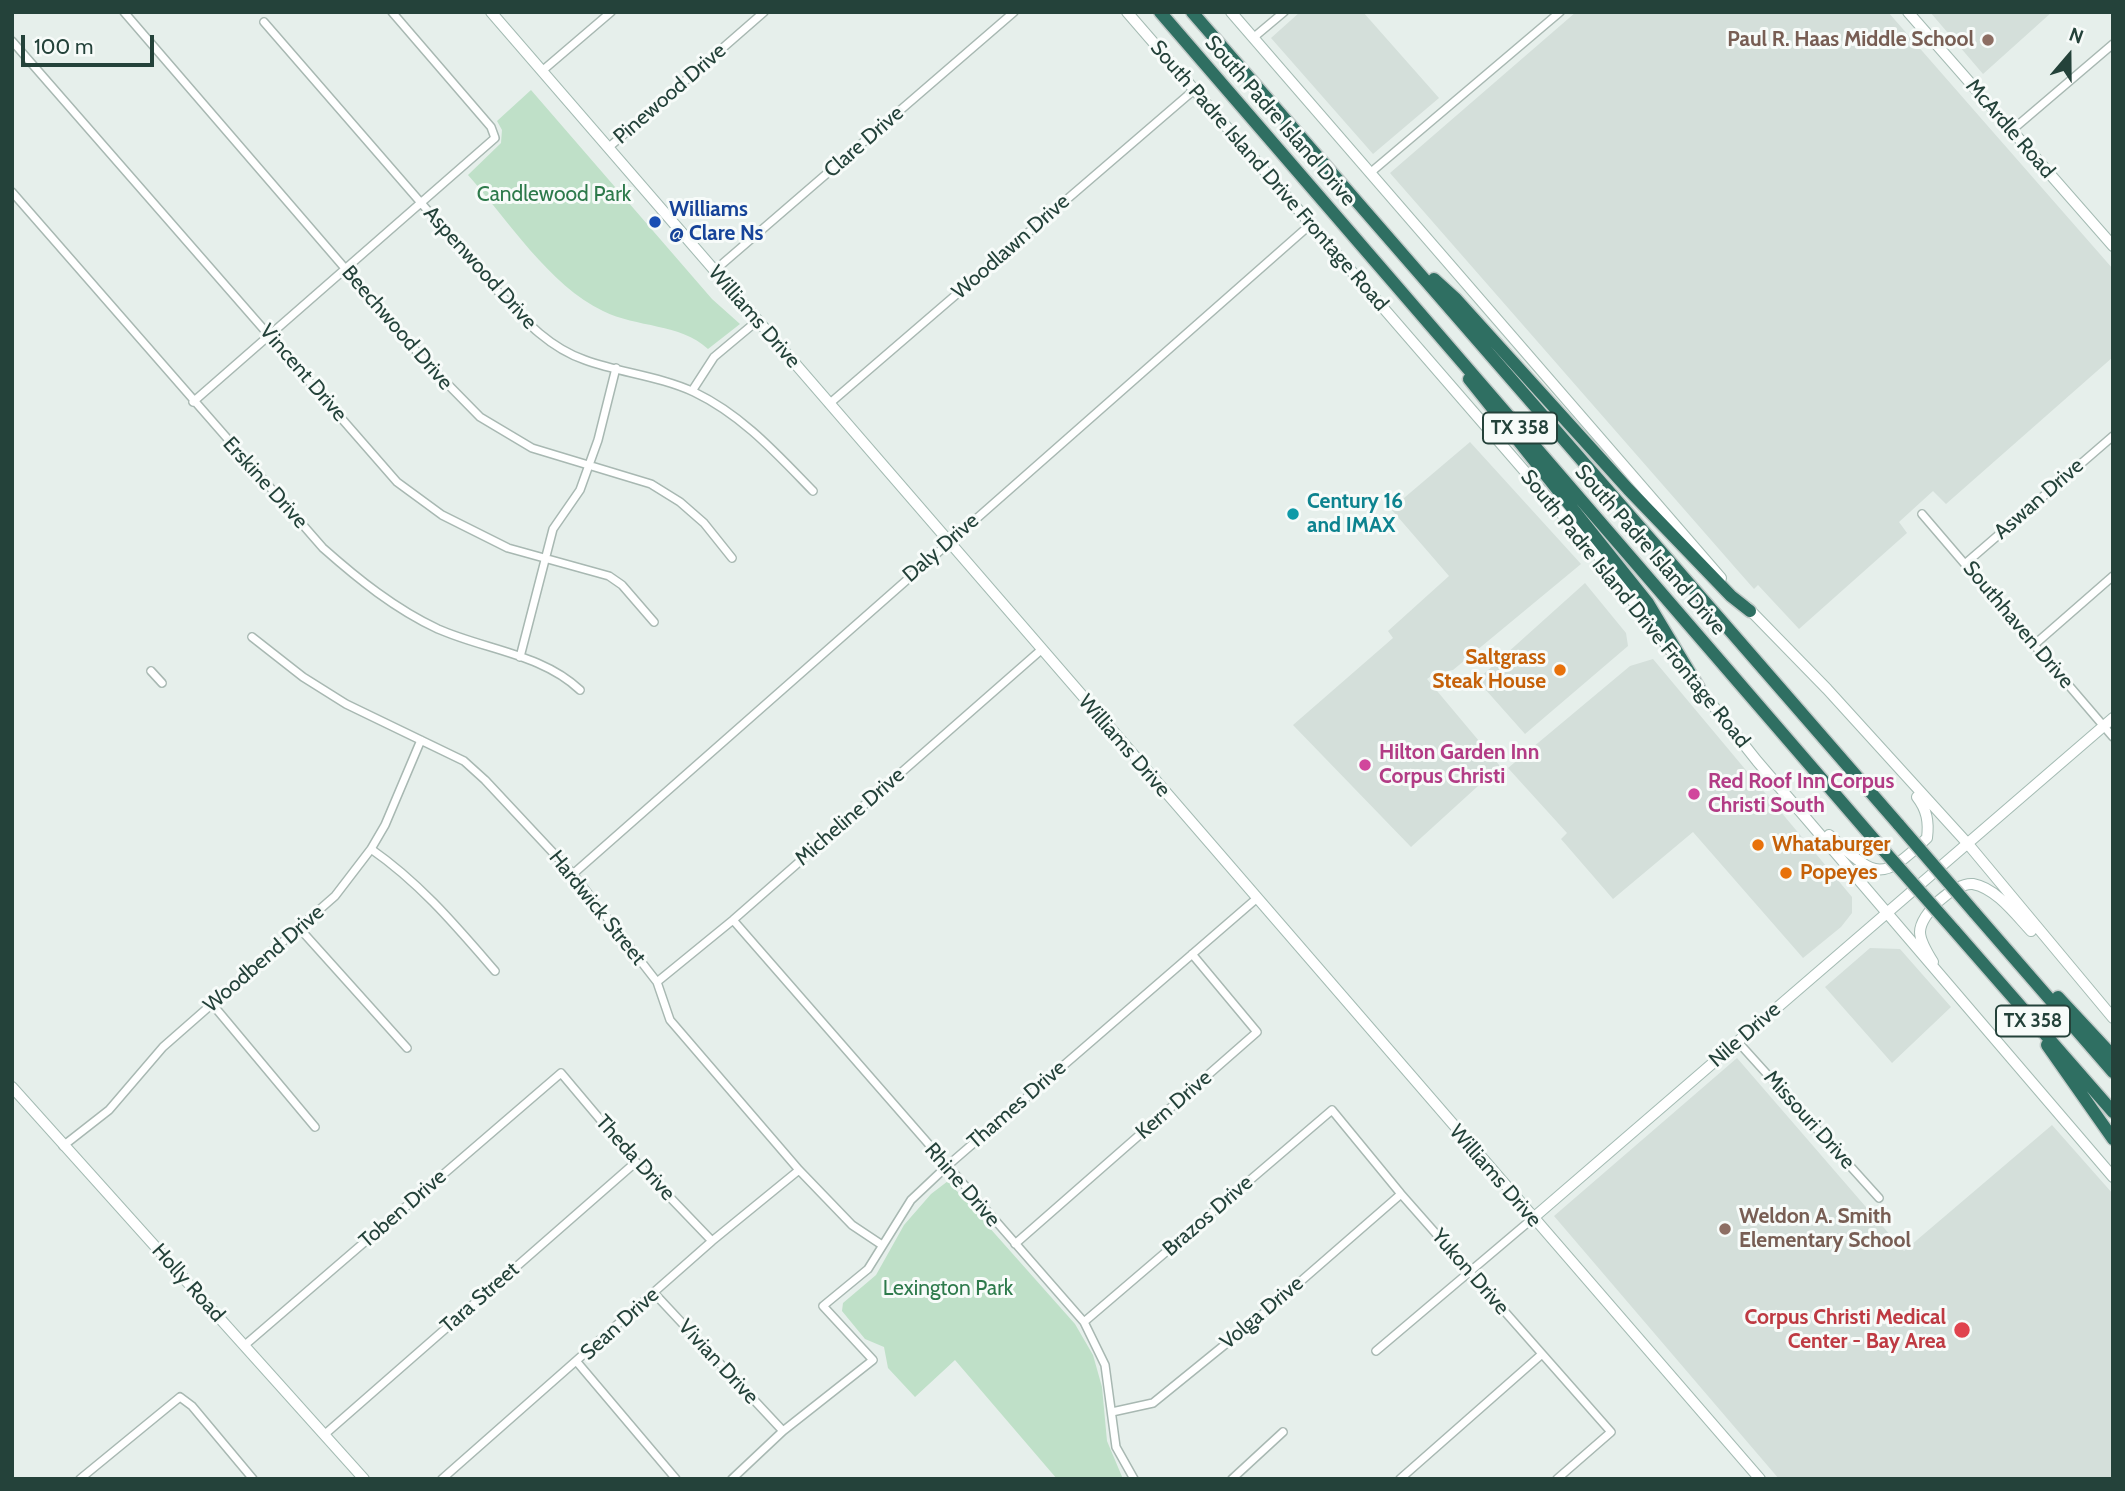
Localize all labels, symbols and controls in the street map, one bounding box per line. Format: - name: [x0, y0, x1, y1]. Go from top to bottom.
- scale bar: [24, 21, 158, 65]
- north arrow: [2034, 21, 2104, 91]
- text: N: [2066, 23, 2087, 49]
- place label: Paul R. Haas Middle School: [1727, 27, 1974, 53]
- street label: South Padre Island Drive: [1199, 31, 1361, 211]
- marker: Paul R. Haas Middle School: [1980, 32, 1996, 48]
- text: 100 m: [34, 34, 93, 59]
- street label: South Padre Island Drive Frontage Road: [1145, 36, 1393, 316]
- street label: Pinewood Drive: [609, 38, 731, 150]
- street label: McArdle Road: [1960, 74, 2060, 184]
- street label: Clare Drive: [819, 101, 909, 183]
- park label: Candlewood Park: [477, 182, 631, 208]
- street label: Woodlawn Drive: [947, 189, 1075, 305]
- place label: Williams @ Clare Ns: [669, 197, 763, 247]
- street label: Aspenwood Drive: [418, 201, 542, 335]
- marker: Williams @ Clare Ns: [647, 214, 663, 230]
- street label: Beechwood Drive: [336, 261, 458, 395]
- street label: Williams Drive: [703, 261, 805, 373]
- street label: Vincent Drive: [254, 319, 352, 427]
- road number: TX 358: [1483, 412, 1557, 444]
- street label: Erskine Drive: [217, 432, 313, 534]
- street label: Aswan Drive: [1989, 453, 2089, 545]
- street label: South Padre Island Drive: [1569, 460, 1731, 640]
- street label: South Padre Island Drive Frontage Road: [1515, 465, 1755, 753]
- place label: Century 16 and IMAX: [1307, 489, 1403, 539]
- marker: Century 16 and IMAX: [1285, 506, 1301, 522]
- street label: Daly Drive: [898, 508, 984, 588]
- street label: Southhaven Drive: [1957, 556, 2079, 694]
- place label: Saltgrass Steak House: [1432, 645, 1546, 695]
- marker: Saltgrass Steak House: [1552, 662, 1568, 678]
- street label: Williams Drive: [1073, 690, 1175, 802]
- place label: Hilton Garden Inn Corpus Christi: [1379, 740, 1539, 790]
- marker: Hilton Garden Inn Corpus Christi: [1357, 757, 1373, 773]
- street label: Micheline Drive: [790, 763, 910, 871]
- place label: Red Roof Inn Corpus Christi South: [1708, 769, 1894, 819]
- marker: Red Roof Inn Corpus Christi South: [1686, 786, 1702, 802]
- place label: Whataburger: [1772, 832, 1890, 858]
- marker: Whataburger: [1750, 837, 1766, 853]
- street label: Hardwick Street: [543, 846, 651, 970]
- place label: Popeyes: [1800, 860, 1878, 886]
- marker: Popeyes: [1778, 865, 1794, 881]
- street label: Woodbend Drive: [199, 900, 329, 1018]
- street label: Nile Drive: [1704, 997, 1786, 1073]
- road number: TX 358: [1996, 1006, 2070, 1036]
- street label: Thames Drive: [963, 1055, 1071, 1155]
- street label: Kern Drive: [1131, 1065, 1217, 1145]
- street label: Missouri Drive: [1758, 1065, 1860, 1175]
- street label: Theda Drive: [590, 1110, 680, 1206]
- street label: Williams Drive: [1444, 1120, 1546, 1232]
- street label: Rhine Drive: [919, 1138, 1005, 1232]
- street label: Toben Drive: [354, 1164, 452, 1254]
- street label: Brazos Drive: [1158, 1170, 1258, 1262]
- place label: Weldon A. Smith Elementary School: [1739, 1204, 1911, 1254]
- marker: Weldon A. Smith Elementary School: [1717, 1221, 1733, 1237]
- street label: Yukon Drive: [1426, 1224, 1514, 1320]
- street label: Holly Road: [146, 1239, 230, 1327]
- street label: Tara Street: [436, 1257, 524, 1339]
- street label: Volga Drive: [1215, 1271, 1309, 1355]
- park label: Lexington Park: [883, 1276, 1013, 1302]
- street label: Sean Drive: [576, 1282, 664, 1366]
- place label: Corpus Christi Medical Center - Bay Area: [1745, 1305, 1946, 1355]
- street label: Vivian Drive: [672, 1314, 764, 1410]
- marker: Corpus Christi Medical Center - Bay Area: [1952, 1320, 1972, 1340]

